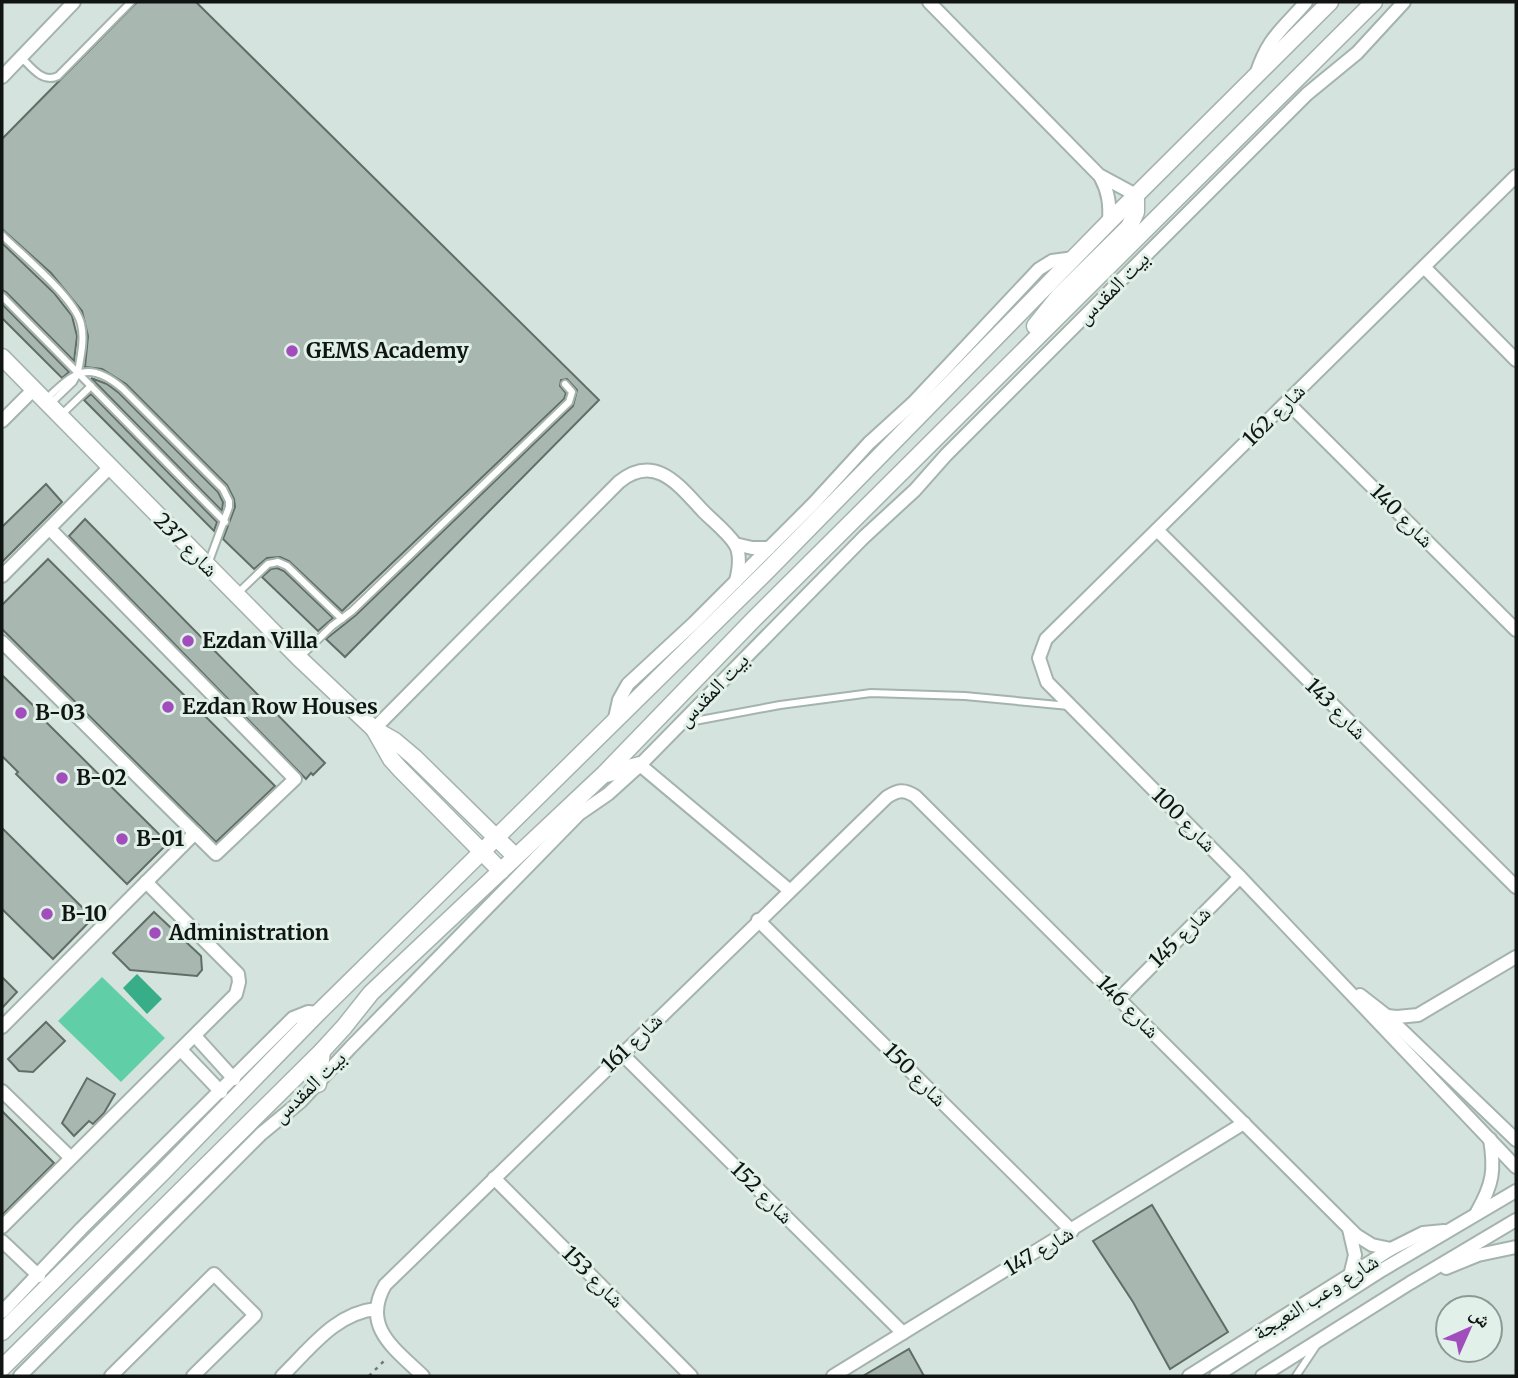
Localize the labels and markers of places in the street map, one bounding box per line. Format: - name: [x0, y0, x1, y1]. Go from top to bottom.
- place label: GEMS Academy: [306, 337, 469, 364]
- marker: GEMS Academy: [284, 343, 300, 359]
- place label: Ezdan Villa: [202, 627, 318, 654]
- marker: Ezdan Villa: [180, 633, 196, 649]
- place label: Ezdan Row Houses: [182, 693, 378, 720]
- place label: B-03: [35, 699, 85, 726]
- marker: Ezdan Row Houses: [160, 699, 176, 715]
- marker: B-03: [13, 705, 29, 721]
- place label: B-02: [76, 764, 127, 791]
- marker: B-02: [54, 770, 70, 786]
- place label: B-01: [136, 825, 184, 852]
- marker: B-01: [114, 831, 130, 847]
- place label: B-10: [61, 900, 107, 927]
- marker: B-10: [39, 906, 55, 922]
- place label: Administration: [168, 919, 329, 946]
- marker: Administration: [147, 925, 163, 941]

